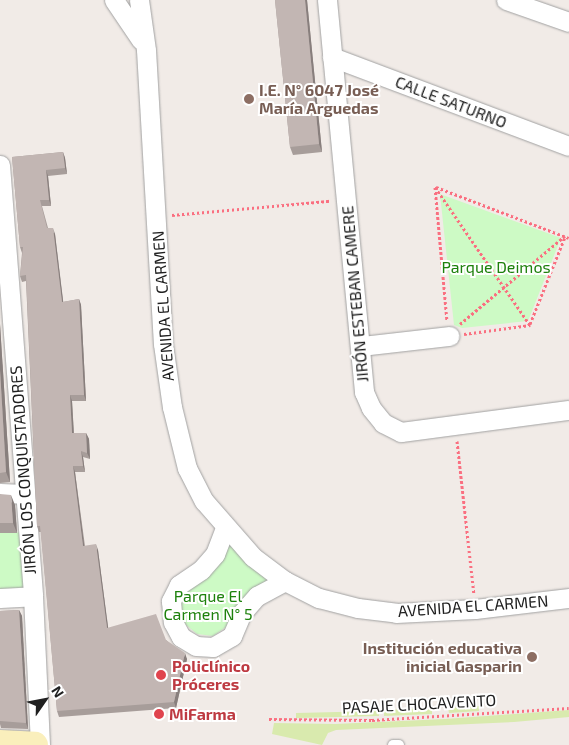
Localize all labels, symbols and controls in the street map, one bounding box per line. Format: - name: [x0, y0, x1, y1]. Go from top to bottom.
- street label: CALLE SATURNO: [393, 72, 509, 132]
- place label: I.E. N° 6047 José María Arguedas: [259, 80, 379, 118]
- marker: I.E. N° 6047 José María Arguedas: [243, 93, 255, 105]
- street label: JIRÓN ESTEBAN CAMERE: [338, 205, 372, 383]
- street label: AVENIDA EL CARMEN: [148, 230, 178, 382]
- park label: Parque Deimos: [441, 257, 551, 277]
- street label: JIRÓN LOS CONQUISTADORES: [6, 365, 40, 575]
- park label: Parque El Carmen N° 5: [163, 586, 253, 624]
- street label: AVENIDA EL CARMEN: [397, 591, 549, 621]
- place label: Institución educativa inicial Gasparin: [363, 638, 522, 676]
- marker: Institución educativa inicial Gasparin: [526, 651, 538, 663]
- place label: Policlínico Próceres: [172, 656, 250, 694]
- marker: Policlínico Próceres: [154, 668, 168, 682]
- north arrow: [20, 675, 70, 725]
- text: N: [48, 683, 68, 700]
- street label: PASAJE CHOCAVENTO: [341, 690, 497, 718]
- place label: MiFarma: [169, 704, 236, 724]
- marker: MiFarma: [153, 708, 165, 720]

